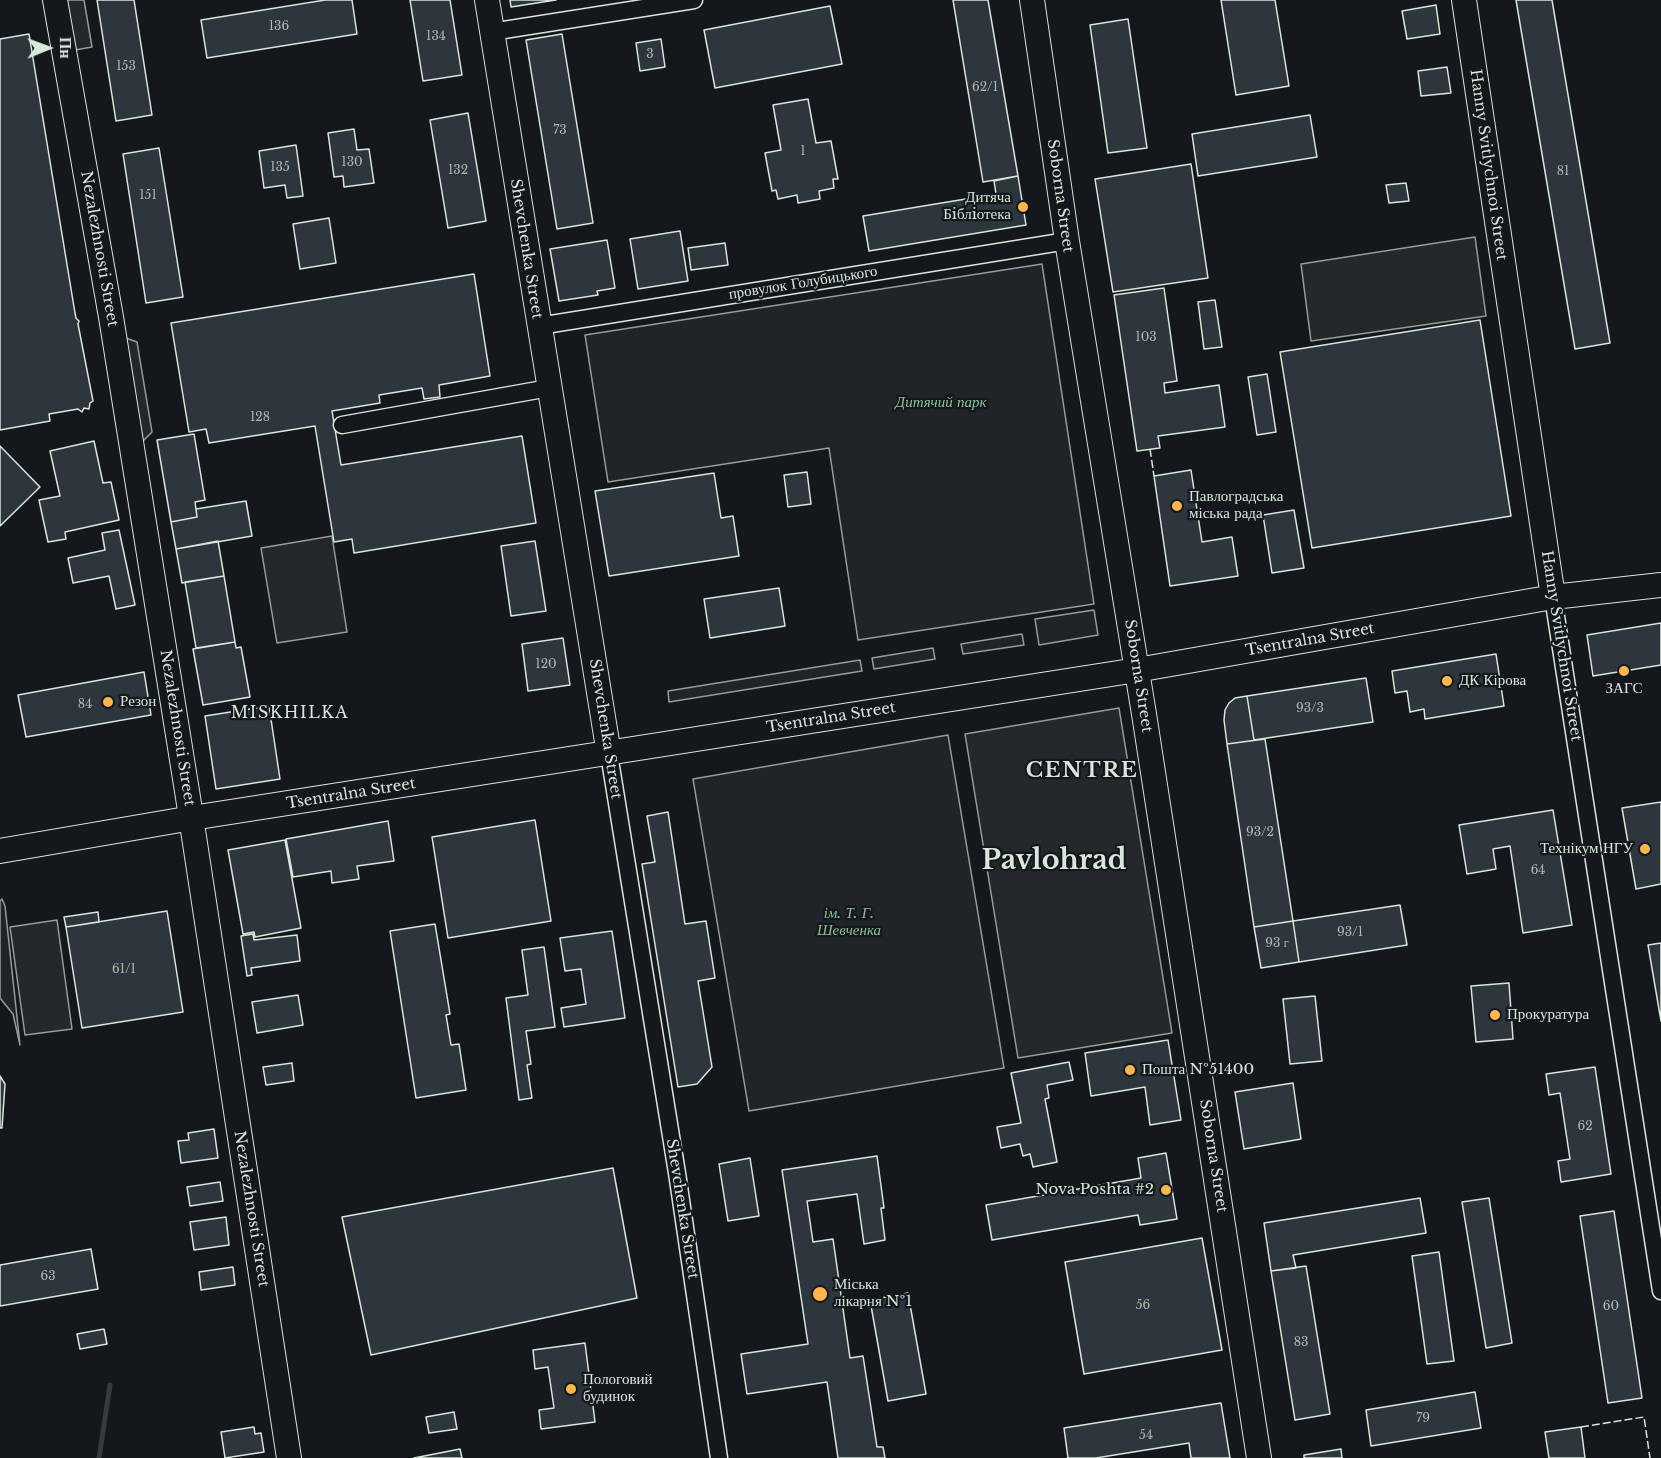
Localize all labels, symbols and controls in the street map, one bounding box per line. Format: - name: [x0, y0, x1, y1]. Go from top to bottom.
- north arrow: [18, 18, 78, 78]
- house number: 136: [269, 20, 289, 34]
- house number: 134: [426, 30, 446, 44]
- text: Пн: [56, 37, 76, 59]
- house number: 3: [646, 48, 654, 62]
- house number: 153: [116, 60, 136, 74]
- street label: Hanny Svitlychnoi Street: [1466, 68, 1510, 262]
- house number: 62/1: [972, 81, 998, 95]
- house number: 73: [553, 124, 567, 138]
- street label: Soborna Street: [1043, 138, 1077, 254]
- house number: 1: [800, 145, 806, 159]
- house number: 130: [341, 156, 363, 170]
- house number: 135: [270, 161, 290, 175]
- house number: 132: [448, 164, 468, 178]
- house number: 81: [1557, 165, 1569, 179]
- street label: Nezalezhnosti Street: [76, 170, 122, 328]
- street label: Shevchenka Street: [506, 178, 546, 320]
- house number: 151: [139, 189, 157, 203]
- place label: Дитяча Бiблiотека: [943, 189, 1011, 224]
- marker: Дитяча Бiблiотека: [1016, 200, 1030, 214]
- street label: провулок Голубицького: [727, 262, 879, 304]
- house number: 103: [1135, 331, 1157, 345]
- park label: Дитячий парк: [896, 394, 986, 412]
- house number: 128: [250, 411, 270, 425]
- place label: Павлоградська міська рада: [1189, 488, 1284, 523]
- marker: Павлоградська міська рада: [1170, 499, 1184, 513]
- street label: Hanny Svitlychnoi Street: [1537, 549, 1585, 743]
- street label: Soborna Street: [1120, 618, 1156, 734]
- street label: Tsentralna Street: [1244, 620, 1376, 660]
- street label: Nezalezhnosti Street: [156, 649, 198, 807]
- house number: 120: [535, 658, 557, 672]
- street label: Shevchenka Street: [585, 658, 625, 800]
- marker: ЗАГС: [1617, 664, 1631, 678]
- place label: ДК Кірова: [1459, 672, 1526, 690]
- marker: ДК Кірова: [1440, 674, 1454, 688]
- place label: ЗАГС: [1606, 680, 1642, 698]
- place label: Резон: [120, 693, 156, 711]
- marker: Резон: [101, 695, 115, 709]
- house number: 84: [78, 698, 92, 712]
- street label: Tsentralna Street: [765, 699, 897, 737]
- house number: 93/3: [1296, 702, 1324, 716]
- district label: MISKHILKA: [231, 703, 349, 723]
- district label: CENTRE: [1026, 758, 1138, 784]
- street label: Tsentralna Street: [285, 775, 417, 813]
- house number: 93/2: [1246, 826, 1274, 840]
- place label: Технікум НГУ: [1540, 840, 1633, 858]
- marker: Технікум НГУ: [1638, 842, 1652, 856]
- district label: Pavlohrad: [982, 845, 1126, 877]
- house number: 64: [1531, 864, 1545, 878]
- park label: ім. Т. Г. Шевченка: [817, 905, 881, 940]
- house number: 93/1: [1337, 926, 1363, 940]
- house number: 93 г: [1265, 937, 1289, 951]
- house number: 61/1: [112, 963, 136, 977]
- place label: Прокуратура: [1507, 1006, 1589, 1024]
- marker: Прокуратура: [1488, 1008, 1502, 1022]
- place label: Пошта №51400: [1142, 1061, 1254, 1079]
- marker: Пошта №51400: [1123, 1063, 1137, 1077]
- street label: Soborna Street: [1195, 1098, 1231, 1214]
- house number: 62: [1577, 1120, 1593, 1134]
- street label: Nezalezhnosti Street: [230, 1130, 272, 1288]
- street label: Shevchenka Street: [662, 1138, 702, 1280]
- place label: Nova Poshta #2: [1036, 1181, 1154, 1199]
- marker: Nova Poshta #2: [1159, 1183, 1173, 1197]
- house number: 63: [40, 1270, 56, 1284]
- place label: Міська лікарня №1: [834, 1276, 912, 1311]
- marker: Міська лікарня №1: [811, 1285, 829, 1303]
- house number: 56: [1136, 1299, 1150, 1313]
- house number: 60: [1603, 1300, 1619, 1314]
- house number: 83: [1294, 1336, 1308, 1350]
- place label: Пологовий будинок: [583, 1371, 653, 1406]
- marker: Пологовий будинок: [564, 1382, 578, 1396]
- house number: 79: [1416, 1412, 1430, 1426]
- house number: 54: [1139, 1429, 1153, 1443]

